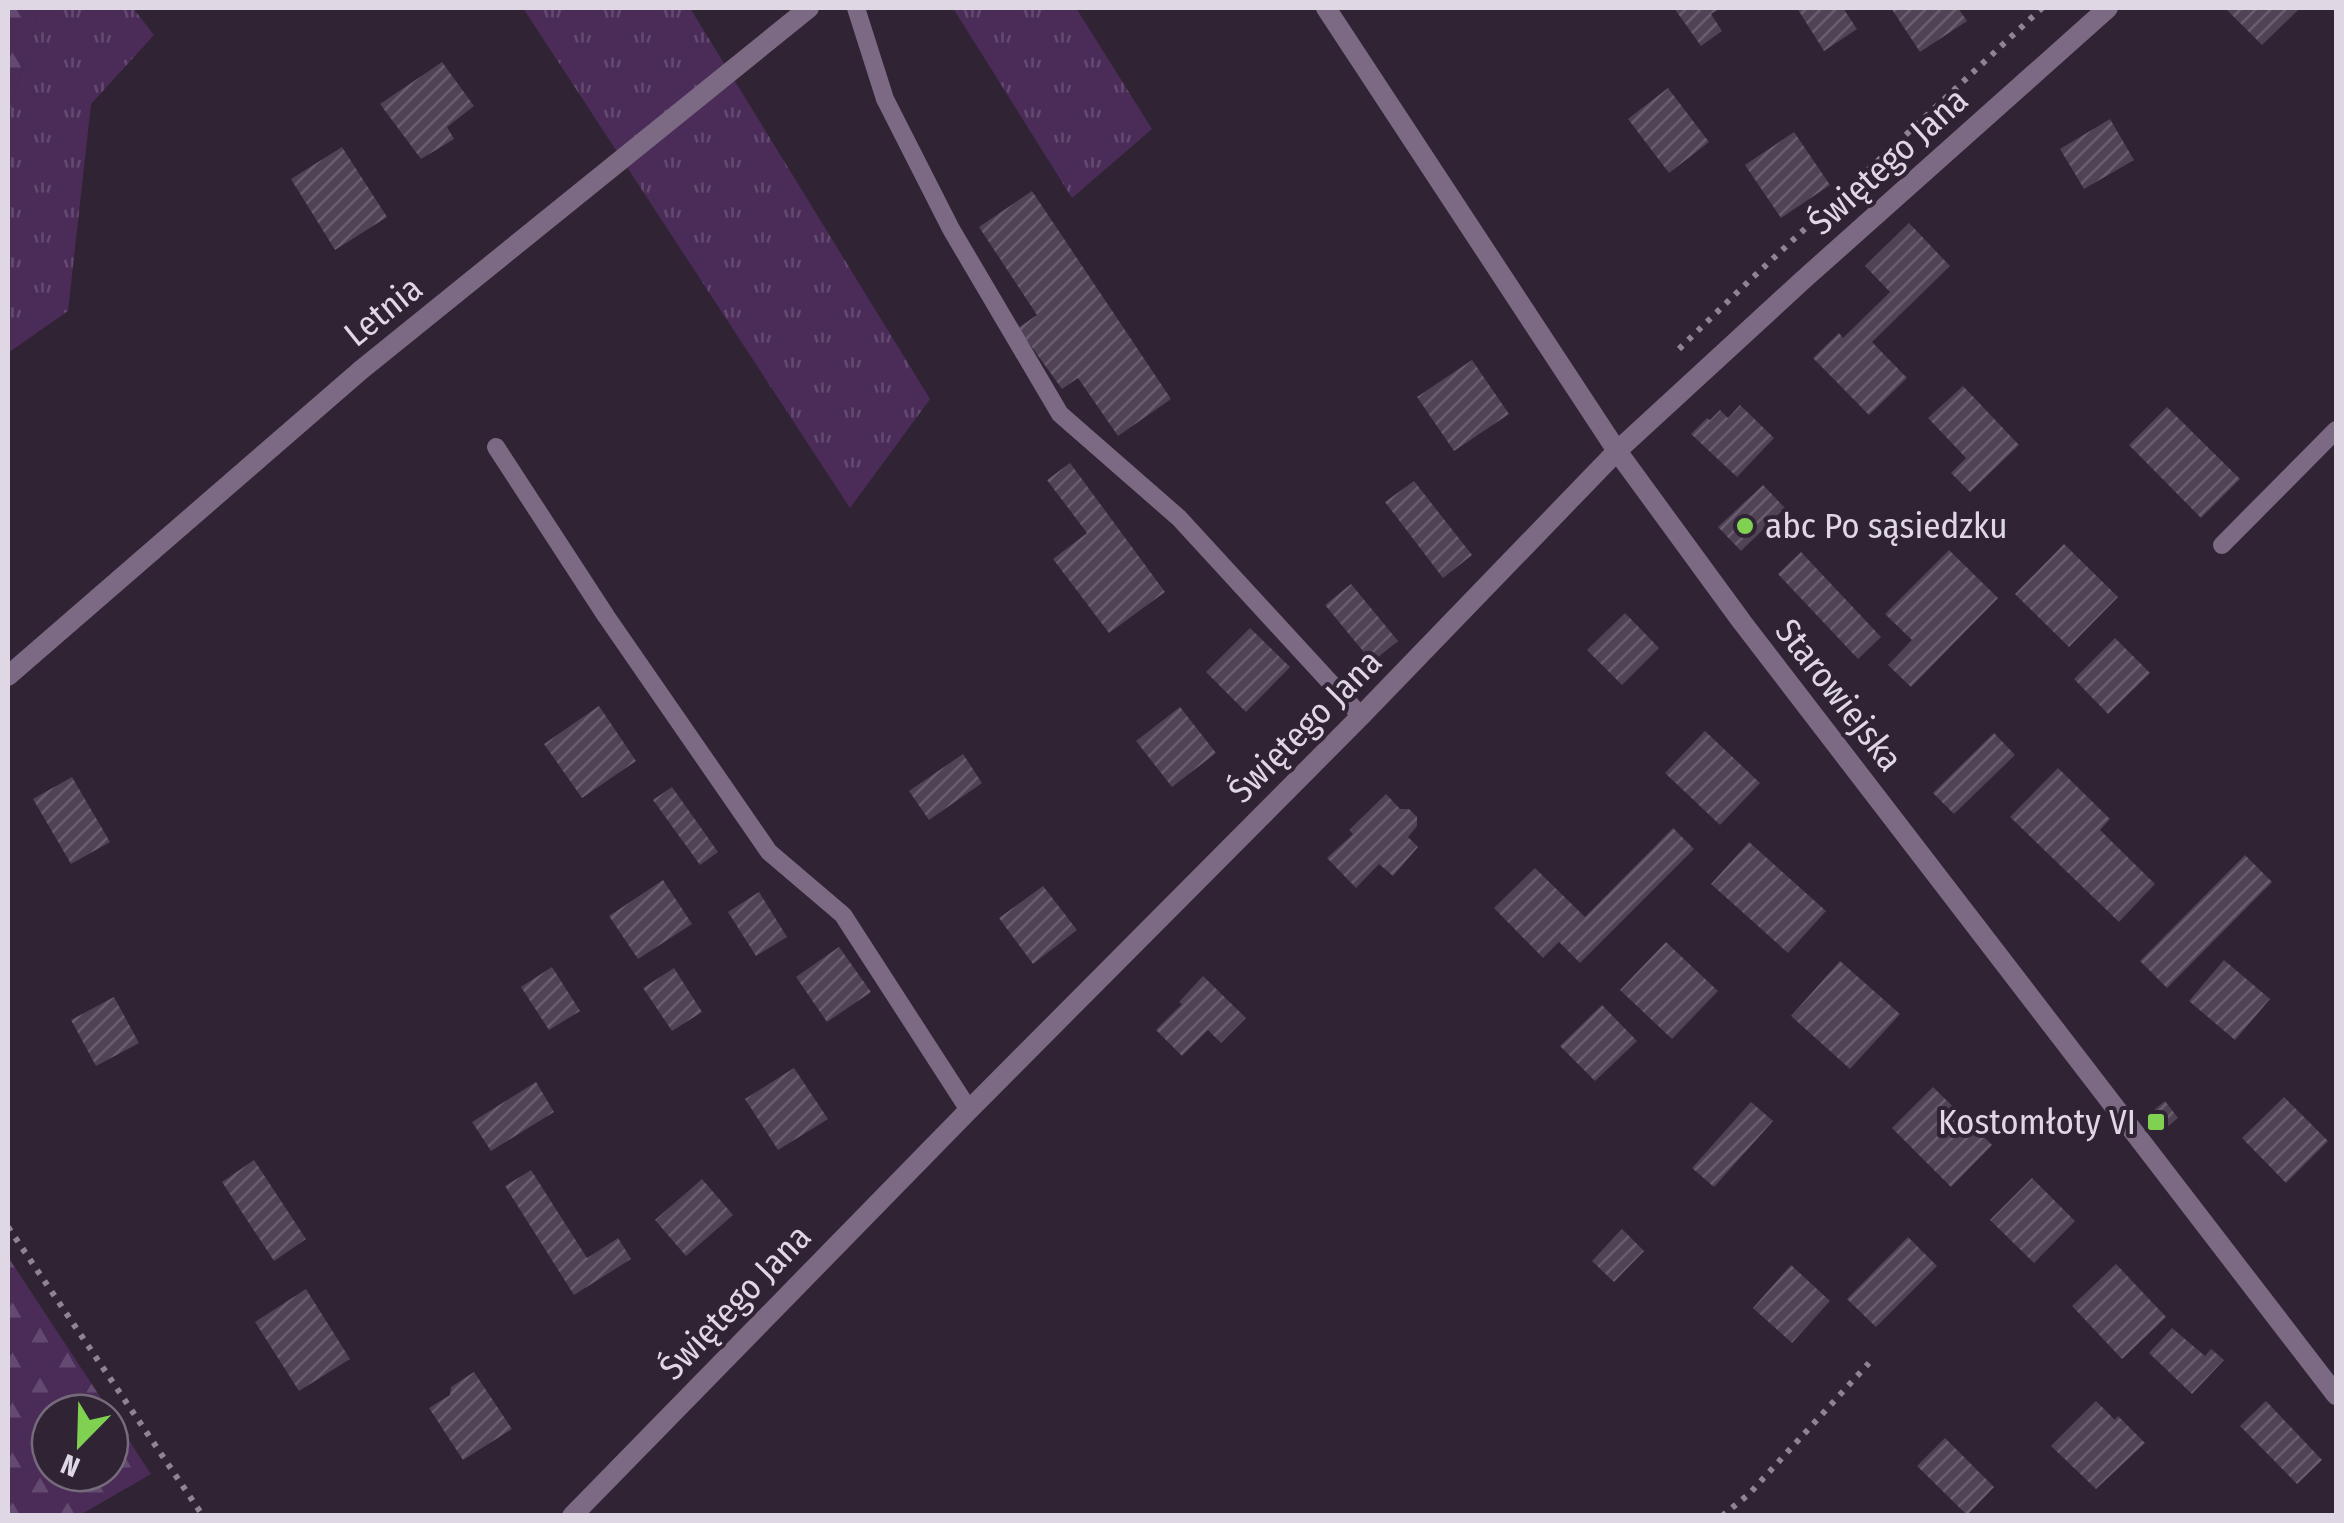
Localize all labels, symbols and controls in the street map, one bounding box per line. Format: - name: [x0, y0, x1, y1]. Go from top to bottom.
- street label: Świętego Jana: [1800, 79, 1976, 243]
- street label: Letnia: [336, 267, 430, 355]
- place label: abc Po sąsiedzku: [1765, 505, 2007, 547]
- marker: abc Po sąsiedzku: [1734, 515, 1756, 537]
- street label: Starowiejska: [1767, 611, 1911, 779]
- street label: Świętego Jana: [1220, 641, 1390, 811]
- place label: Kostomłoty VI: [1938, 1101, 2136, 1143]
- marker: Kostomłoty VI: [2145, 1111, 2167, 1133]
- street label: Świętego Jana: [651, 1216, 819, 1388]
- north arrow: [30, 1393, 130, 1493]
- text: N: [56, 1447, 85, 1484]

